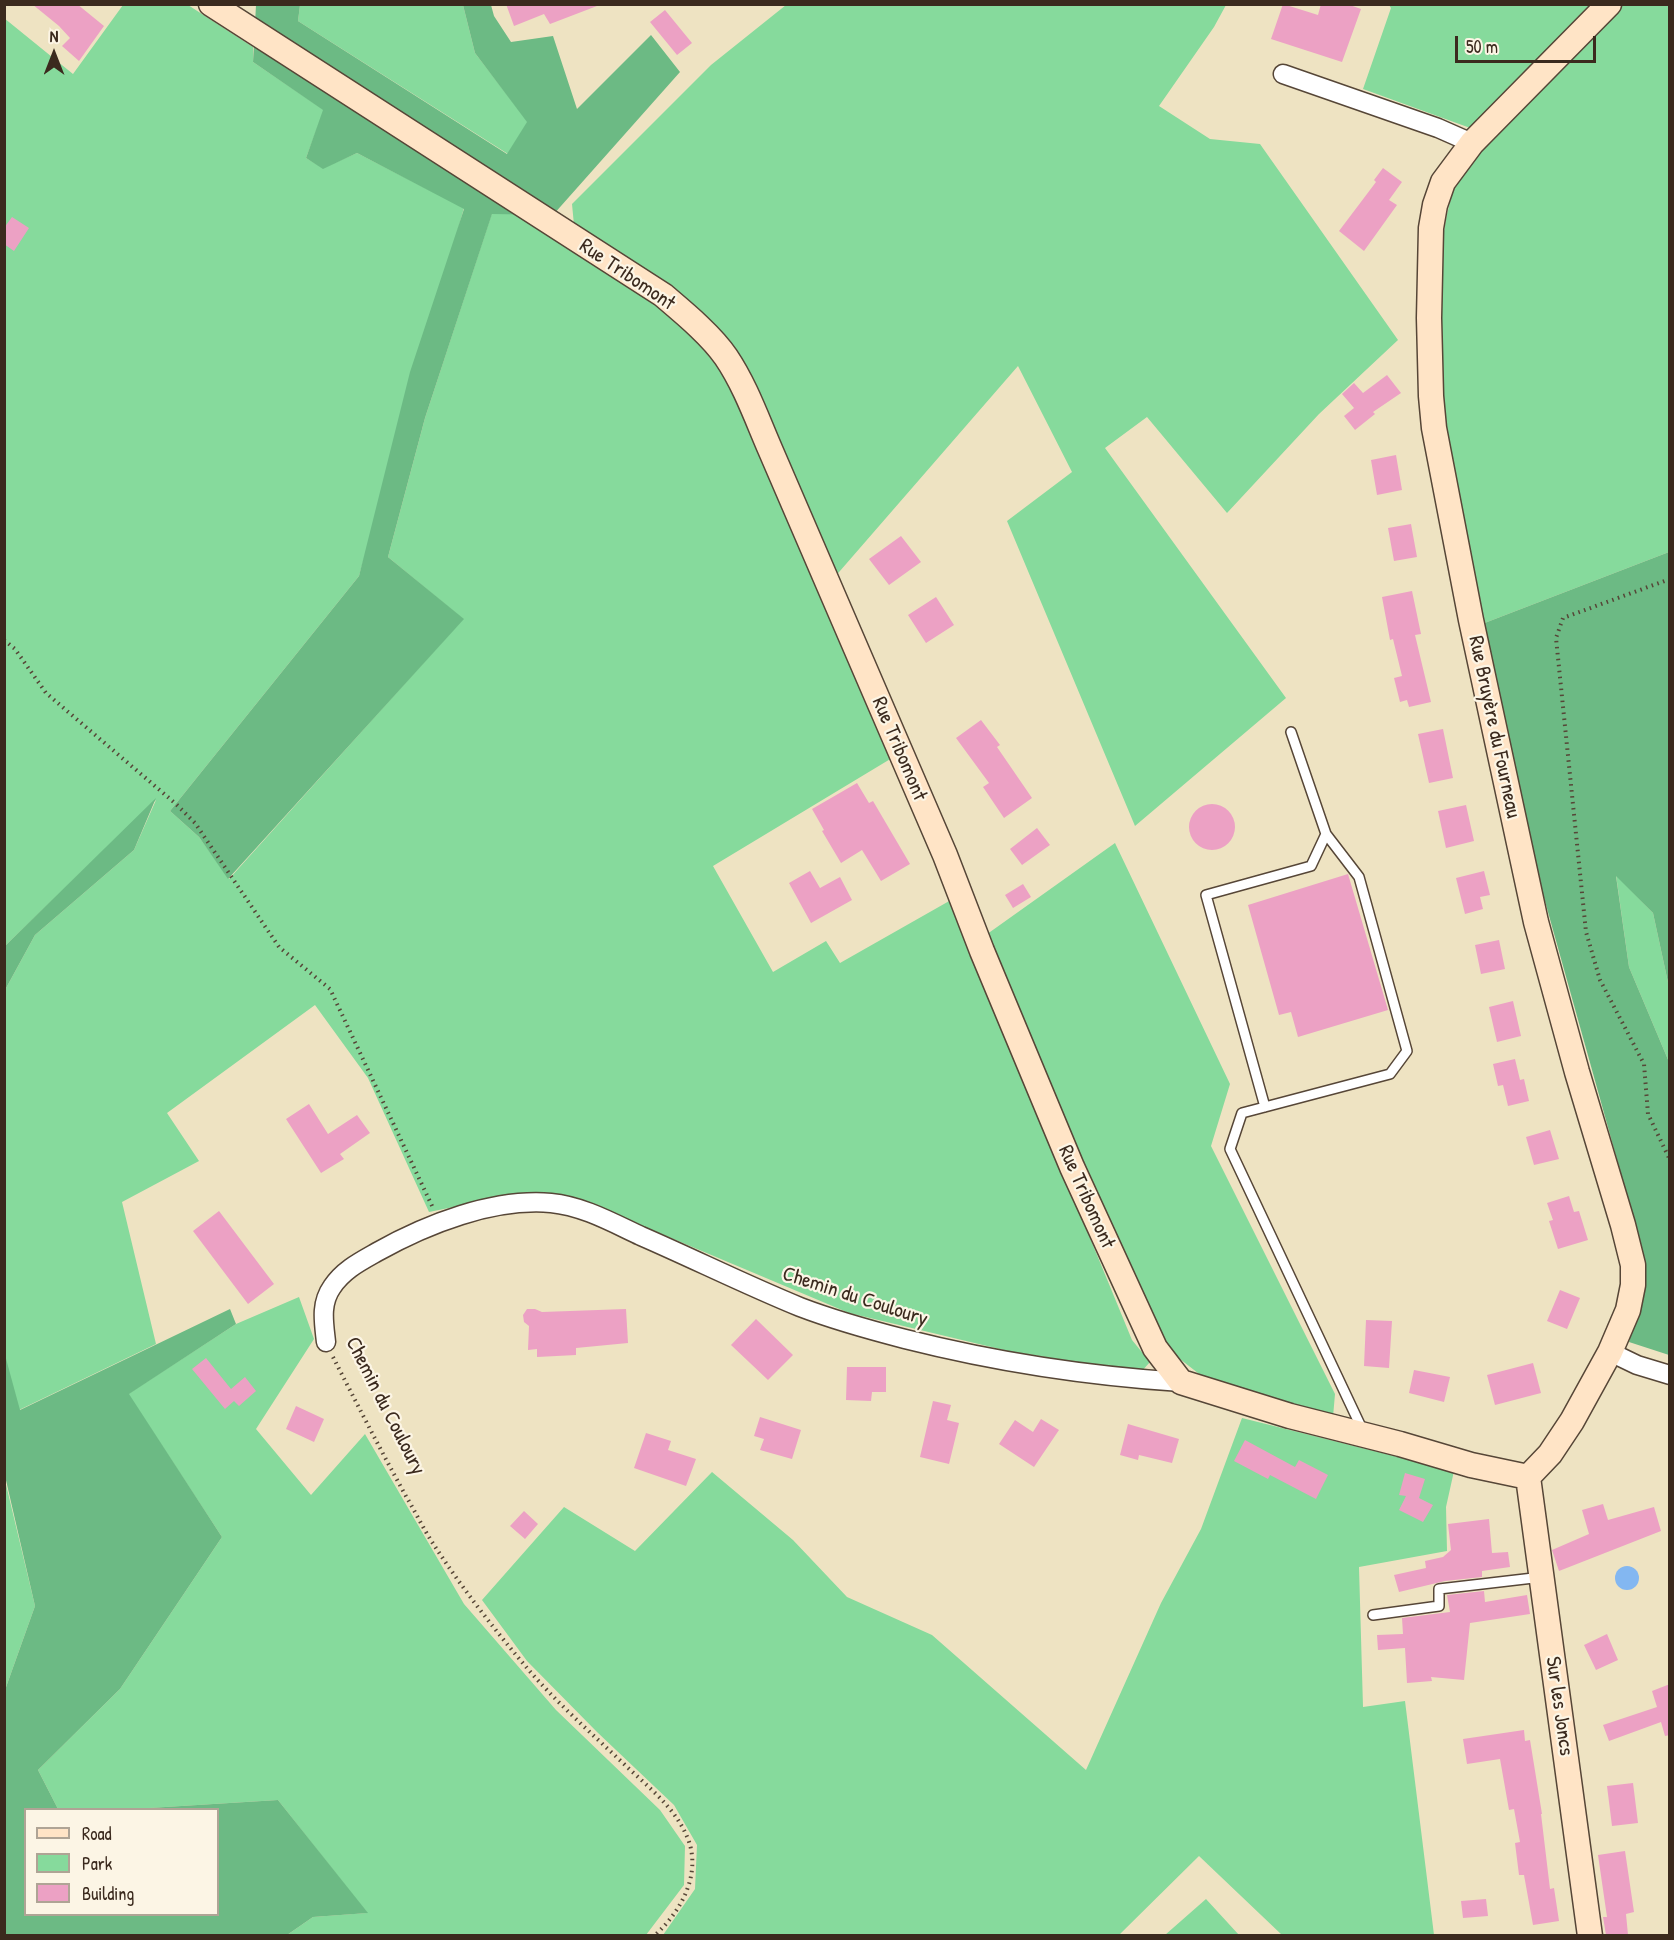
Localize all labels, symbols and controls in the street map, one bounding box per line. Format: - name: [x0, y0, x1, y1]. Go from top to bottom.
- north arrow: [24, 24, 84, 84]
- scale bar: [1458, 24, 1599, 62]
- text: N: [50, 25, 58, 47]
- text: 50 m: [1466, 34, 1498, 59]
- street label: Rue Tribomont: [574, 234, 680, 316]
- street label: Rue Bruyère du Fourneau: [1462, 634, 1526, 820]
- street label: Rue Tribomont: [866, 693, 932, 805]
- street label: Rue Tribomont: [1052, 1141, 1120, 1253]
- street label: Chemin du Couloury: [779, 1262, 931, 1332]
- street label: Chemin du Couloury: [339, 1333, 431, 1479]
- street label: Sur les Joncs: [1540, 1655, 1578, 1757]
- legend: [24, 1808, 219, 1916]
- text: Road: [82, 1821, 112, 1846]
- text: Park: [82, 1851, 112, 1876]
- text: Building: [82, 1881, 134, 1906]

